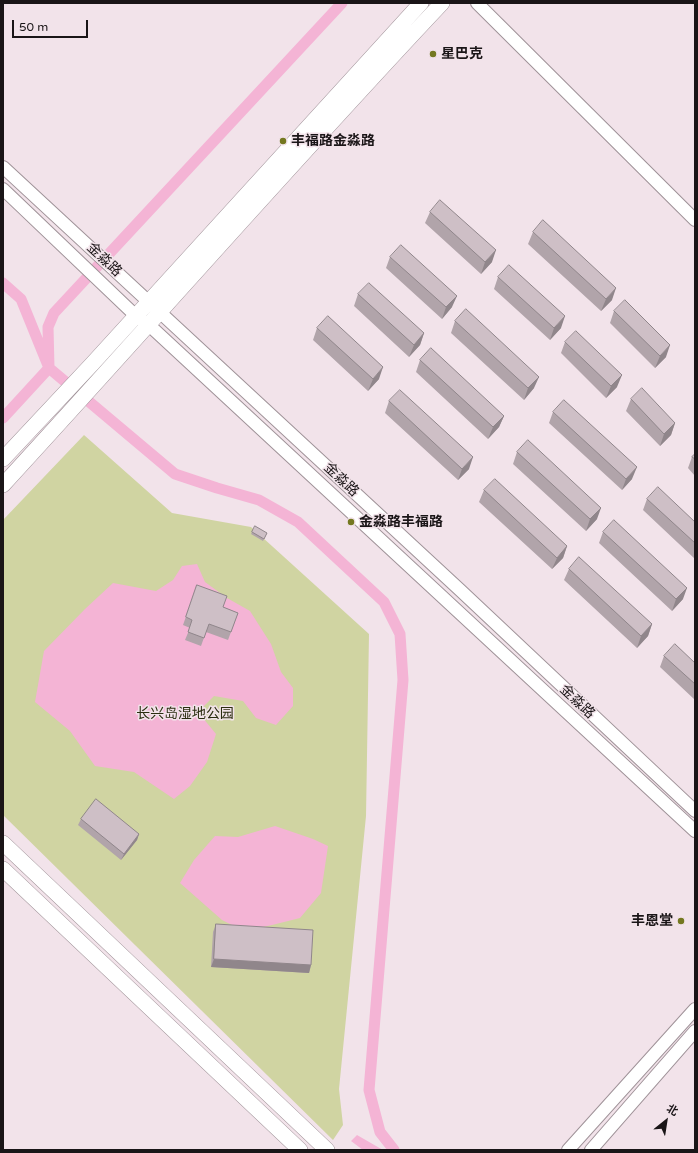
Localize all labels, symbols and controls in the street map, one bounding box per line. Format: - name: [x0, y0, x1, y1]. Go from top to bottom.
- scale bar: [14, 12, 90, 38]
- text: 50 m: [19, 20, 48, 34]
- place label: 星巴克: [441, 46, 483, 62]
- marker: 星巴克: [428, 49, 438, 59]
- place label: 丰福路金淼路: [291, 133, 375, 149]
- marker: 丰福路金淼路: [278, 136, 288, 146]
- street label: 金淼路: [83, 240, 125, 280]
- street label: 金淼路: [320, 460, 362, 500]
- place label: 金淼路丰福路: [359, 514, 443, 530]
- marker: 金淼路丰福路: [346, 517, 356, 527]
- street label: 金淼路: [556, 682, 598, 722]
- park label: 长兴岛湿地公园: [136, 706, 234, 722]
- place label: 丰恩堂: [631, 913, 673, 929]
- marker: 丰恩堂: [676, 916, 686, 926]
- north arrow: [646, 1101, 686, 1141]
- text: 北: [664, 1102, 680, 1119]

